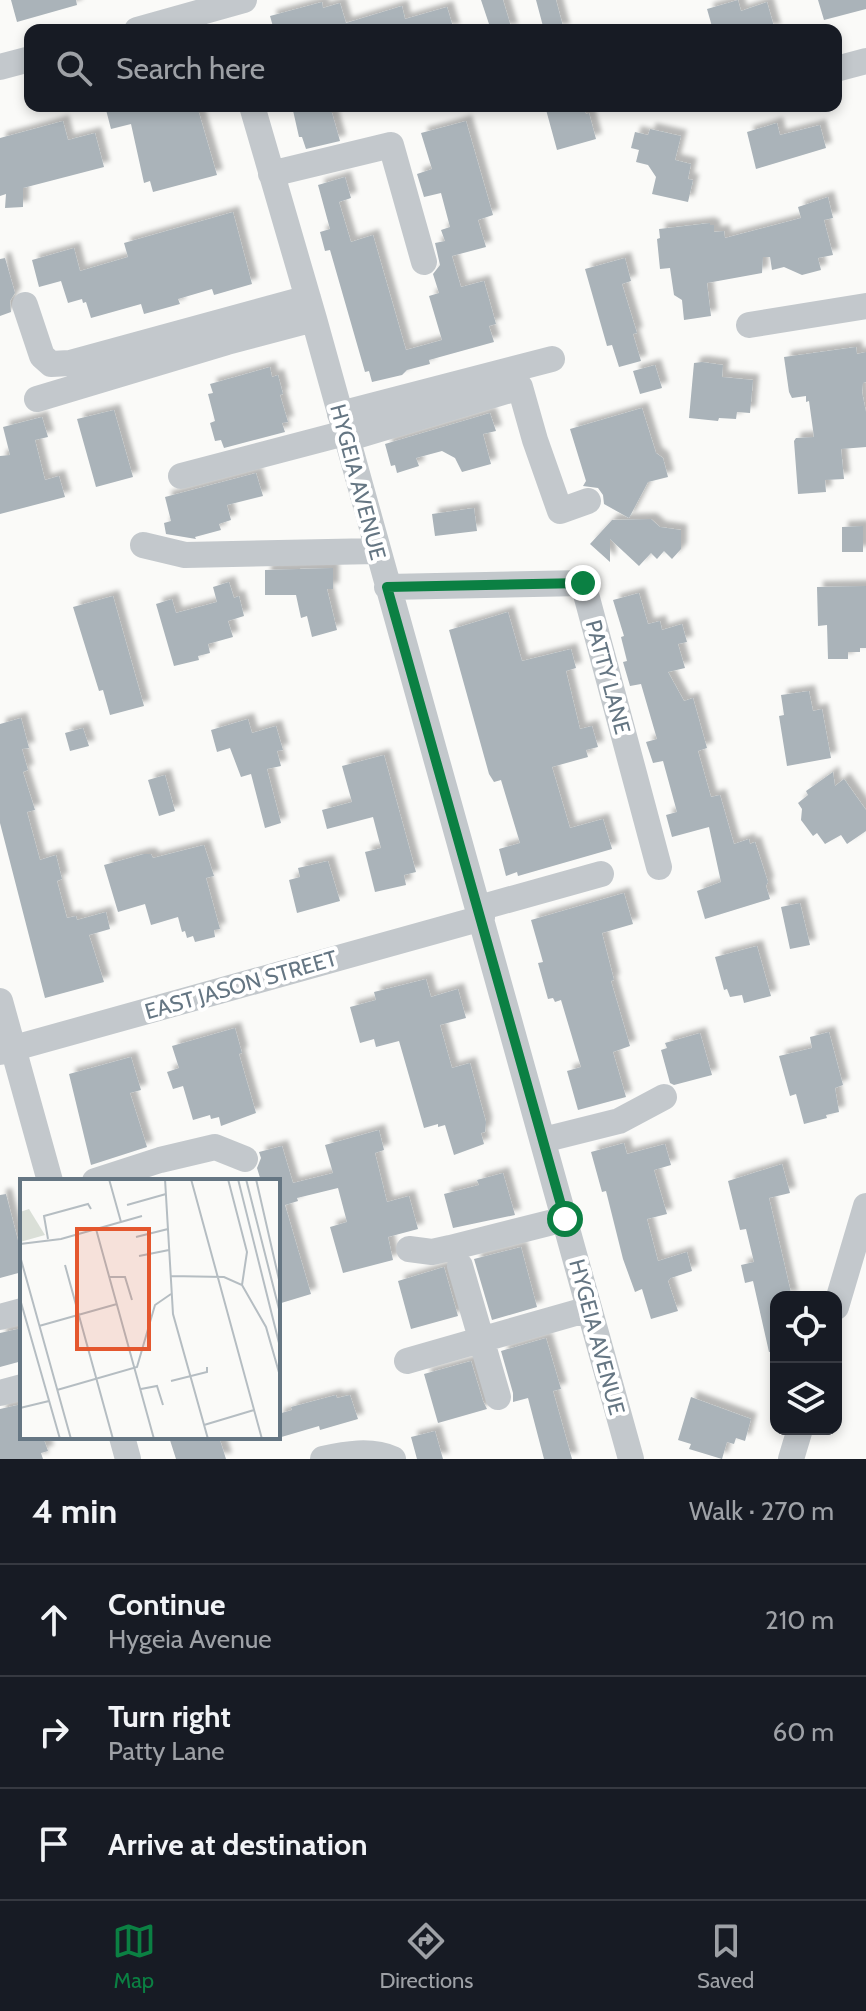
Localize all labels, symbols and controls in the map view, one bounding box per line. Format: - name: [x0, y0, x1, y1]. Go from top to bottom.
- search box: [24, 24, 842, 112]
- icon: search: [52, 46, 96, 90]
- text: Search here: [116, 50, 265, 87]
- street label: HYGEIA AVENUE: [324, 401, 392, 563]
- route end: [565, 565, 601, 601]
- street label: PATTY LANE: [580, 617, 636, 737]
- street label: EAST JASON STREET: [142, 945, 340, 1025]
- inset map: [20, 1179, 280, 1439]
- route start: [547, 1201, 583, 1237]
- street label: HYGEIA AVENUE: [563, 1256, 631, 1418]
- map controls: [770, 1291, 842, 1435]
- button: locate: [770, 1291, 842, 1363]
- button: layers: [770, 1363, 842, 1435]
- text: 4 min: [32, 1490, 117, 1532]
- text: Walk · 270 m: [689, 1495, 834, 1527]
- text: Continue: [108, 1586, 225, 1623]
- icon: ahead: [32, 1598, 76, 1642]
- text: 210 m: [765, 1604, 834, 1636]
- text: Hygeia Avenue: [108, 1623, 272, 1655]
- text: Turn right: [108, 1698, 231, 1735]
- icon: right: [32, 1710, 76, 1754]
- text: 60 m: [772, 1716, 834, 1748]
- text: Patty Lane: [108, 1735, 225, 1767]
- icon: arrive: [32, 1822, 76, 1866]
- text: Arrive at destination: [108, 1826, 368, 1863]
- tab: Map: [112, 1919, 156, 1994]
- tab: Directions: [379, 1919, 473, 1994]
- tab: Saved: [697, 1919, 754, 1994]

